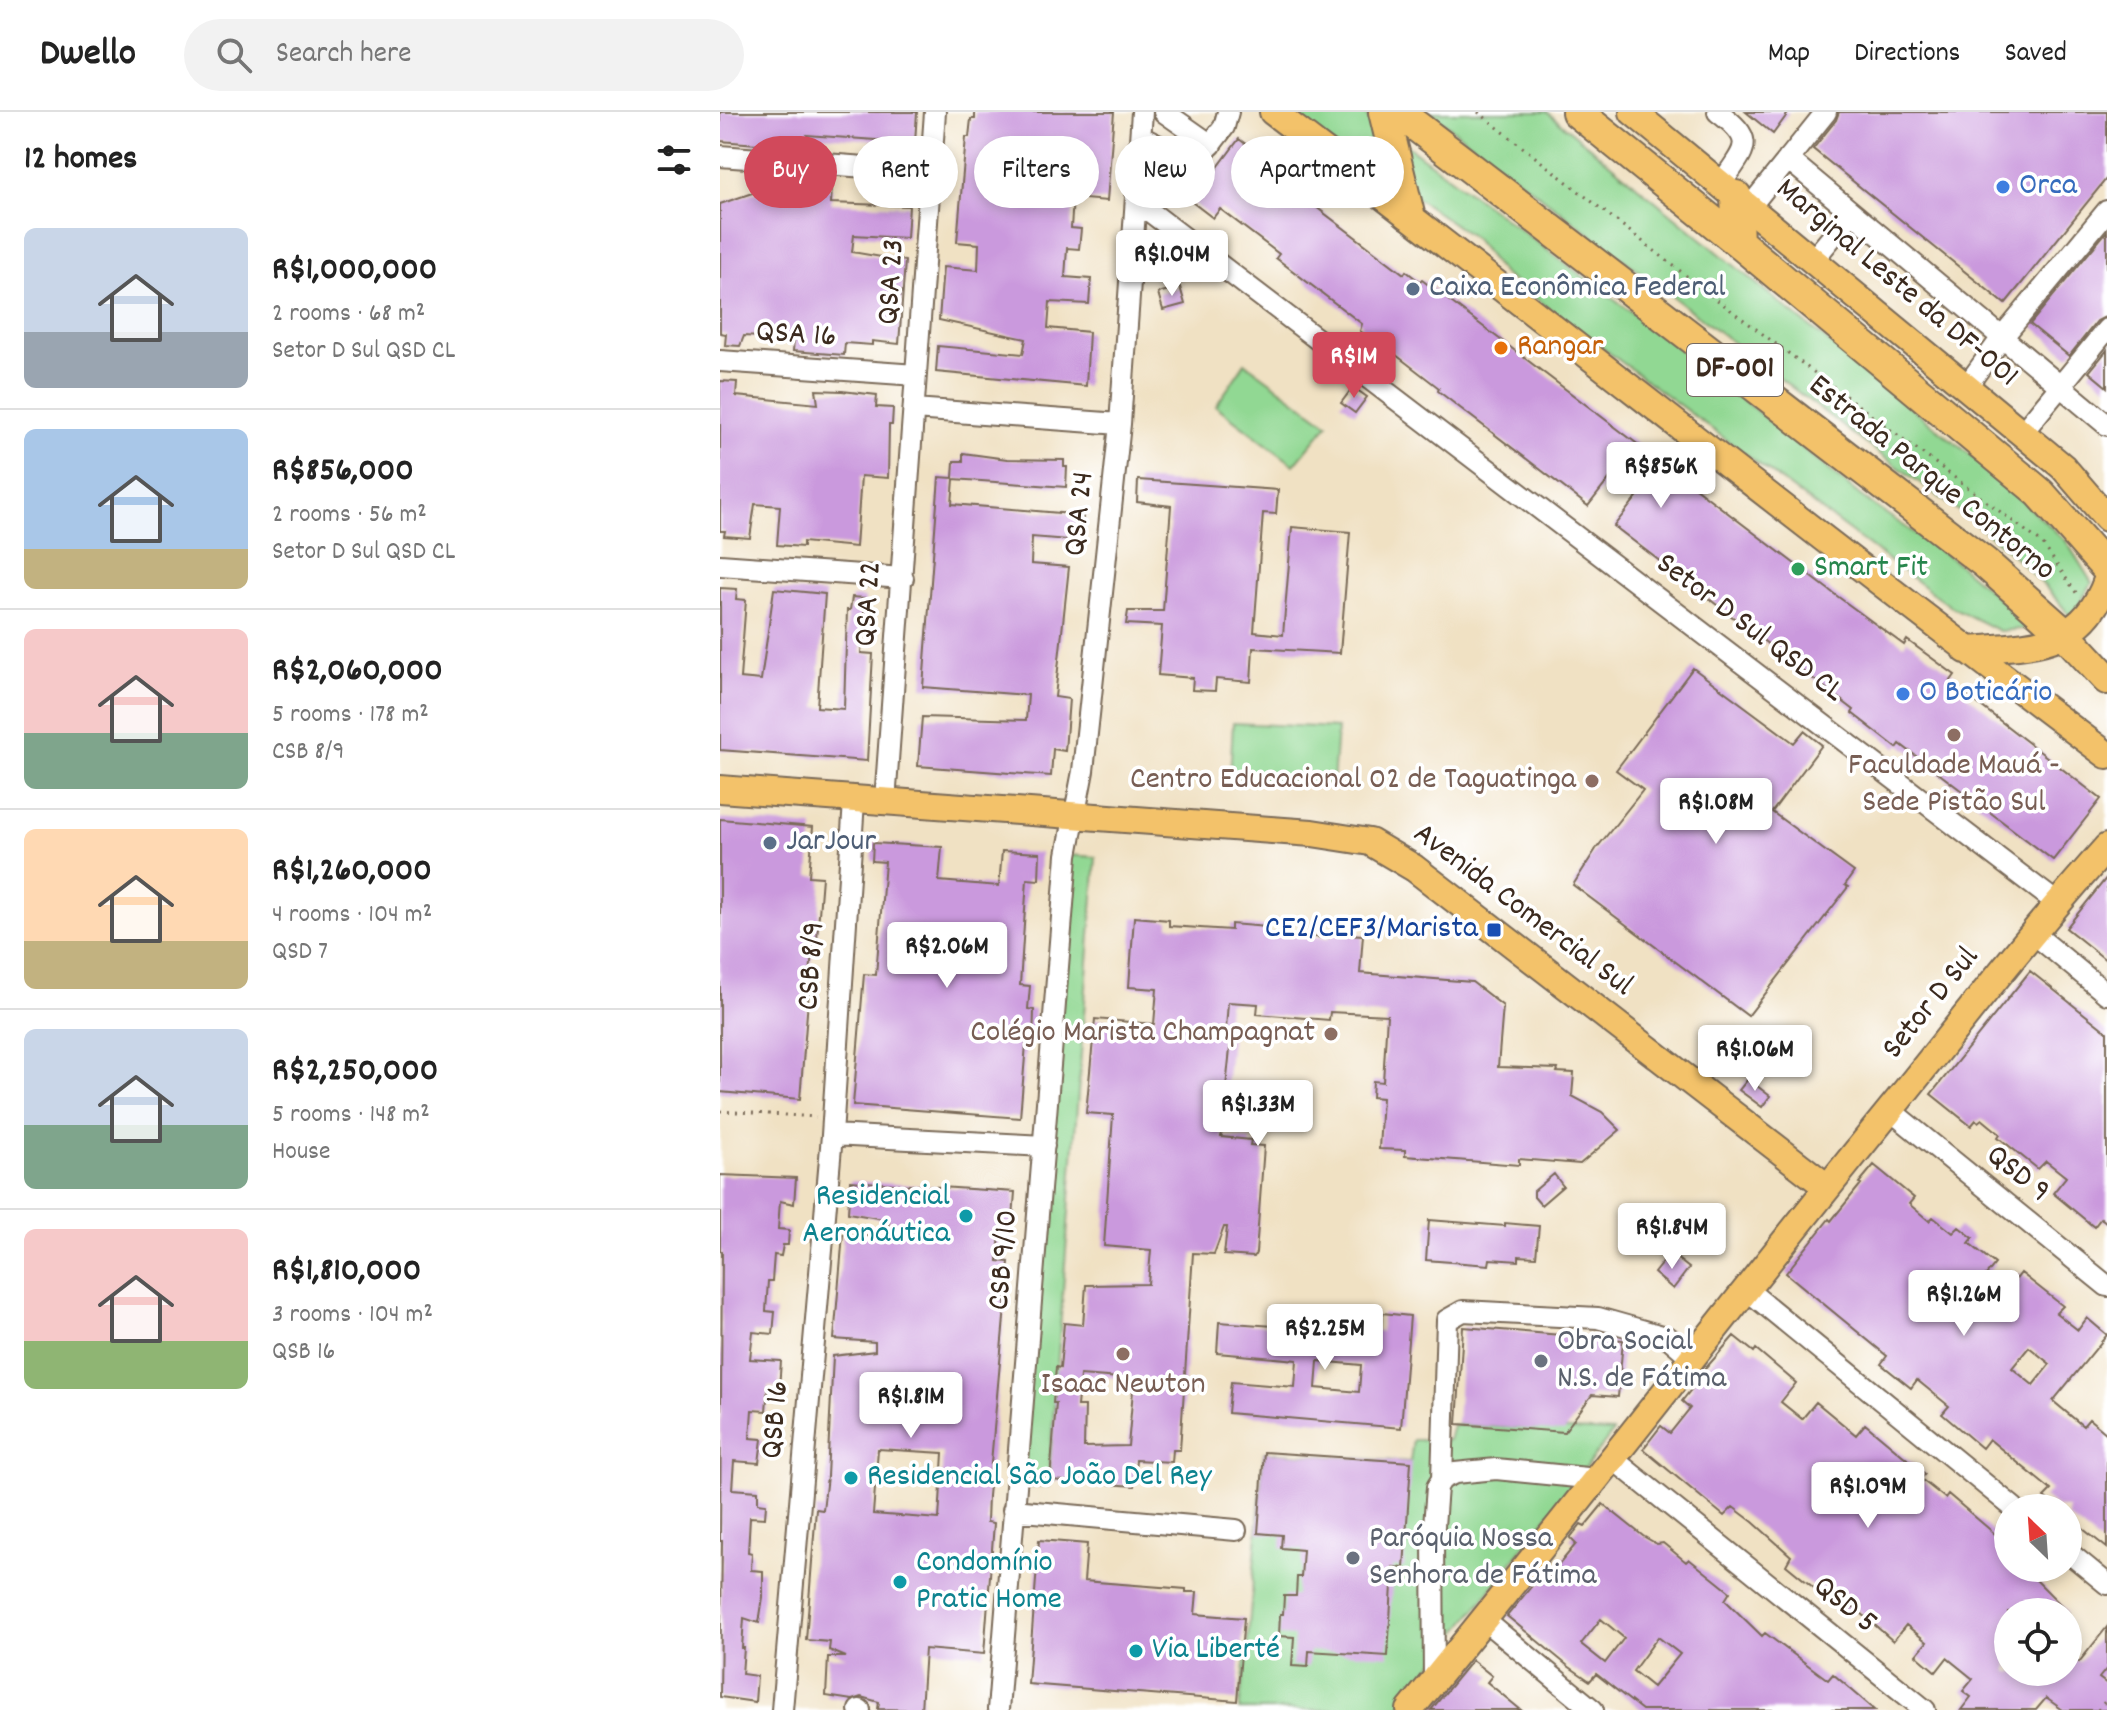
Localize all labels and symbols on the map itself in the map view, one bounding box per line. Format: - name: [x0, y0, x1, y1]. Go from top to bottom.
- place label: Orca: [2019, 164, 2078, 210]
- street label: Marginal Leste da DF-001: [1764, 168, 2028, 400]
- marker: Orca: [1994, 178, 2012, 196]
- pin: R$1.04M: [1098, 230, 1246, 298]
- street label: QSA 23: [867, 238, 919, 326]
- place label: Caixa Econômica Federal: [1429, 266, 1726, 312]
- marker: Caixa Econômica Federal: [1404, 280, 1422, 298]
- street label: QSA 16: [754, 310, 838, 362]
- place label: Rangar: [1517, 325, 1603, 371]
- pin: R$1M: [1307, 332, 1401, 400]
- marker: Rangar: [1492, 339, 1510, 357]
- road number: DF-001: [1687, 344, 1783, 396]
- street label: Estrada Parque Contorno: [1797, 365, 2065, 593]
- pin: R$856K: [1596, 442, 1726, 510]
- street label: QSA 24: [1054, 469, 1108, 559]
- street label: Setor D Sul QSD CL: [1645, 543, 1853, 715]
- place label: Smart Fit: [1814, 546, 1928, 592]
- street label: QSA 22: [844, 560, 896, 648]
- marker: Smart Fit: [1789, 560, 1807, 578]
- place label: O Boticário: [1919, 671, 2053, 717]
- marker: O Boticário: [1894, 685, 1912, 703]
- marker: Faculdade Mauá - Sede Pistão Sul: [1945, 726, 1963, 744]
- place label: Faculdade Mauá - Sede Pistão Sul: [1848, 744, 2060, 827]
- place label: Centro Educacional 02 de Taguatinga: [1130, 758, 1577, 804]
- marker: Centro Educacional 02 de Taguatinga: [1583, 772, 1601, 790]
- pin: R$1.08M: [1642, 778, 1790, 846]
- street label: Avenida Comercial Sul: [1402, 813, 1642, 1009]
- place label: JarJour: [786, 820, 876, 866]
- marker: JarJour: [761, 834, 779, 852]
- place label: CE2/CEF3/Marista: [1265, 907, 1479, 953]
- street label: CSB 8/9: [787, 920, 839, 1012]
- marker: CE2/CEF3/Marista: [1485, 921, 1503, 939]
- pin: R$2.06M: [873, 922, 1021, 990]
- street label: Setor D Sul: [1872, 938, 1992, 1070]
- place label: Colégio Marista Champagnat: [970, 1011, 1315, 1057]
- marker: Colégio Marista Champagnat: [1322, 1025, 1340, 1043]
- pin: R$1.06M: [1681, 1025, 1829, 1093]
- pin: R$1.33M: [1184, 1080, 1332, 1148]
- street label: QSD 9: [1975, 1135, 2059, 1215]
- place label: Residencial Aeronáutica: [802, 1175, 951, 1258]
- pin: R$1.84M: [1598, 1203, 1746, 1271]
- marker: Residencial Aeronáutica: [957, 1207, 975, 1225]
- street label: CSB 9/10: [978, 1208, 1032, 1312]
- pin: R$1.26M: [1890, 1270, 2038, 1338]
- pin: R$2.25M: [1251, 1304, 1399, 1372]
- place label: Obra Social N.S. de Fátima: [1557, 1320, 1727, 1403]
- marker: Isaac Newton: [1114, 1345, 1132, 1363]
- marker: Obra Social N.S. de Fátima: [1532, 1352, 1550, 1370]
- place label: Isaac Newton: [1041, 1363, 1205, 1409]
- pin: R$1.81M: [837, 1372, 985, 1440]
- street label: QSB 16: [751, 1379, 803, 1461]
- place label: Residencial São João Del Rey: [867, 1455, 1213, 1501]
- pin: R$1.09M: [1794, 1462, 1942, 1530]
- marker: Residencial São João Del Rey: [842, 1469, 860, 1487]
- north arrow: [1994, 1494, 2082, 1582]
- place label: Paróquia Nossa Senhora de Fátima: [1369, 1517, 1597, 1600]
- place label: Condomínio Pratic Home: [916, 1541, 1062, 1624]
- marker: Paróquia Nossa Senhora de Fátima: [1344, 1549, 1362, 1567]
- street label: QSD 5: [1802, 1566, 1886, 1646]
- marker: Condomínio Pratic Home: [891, 1573, 909, 1591]
- place label: Via Liberté: [1152, 1628, 1280, 1674]
- marker: Via Liberté: [1127, 1642, 1145, 1660]

